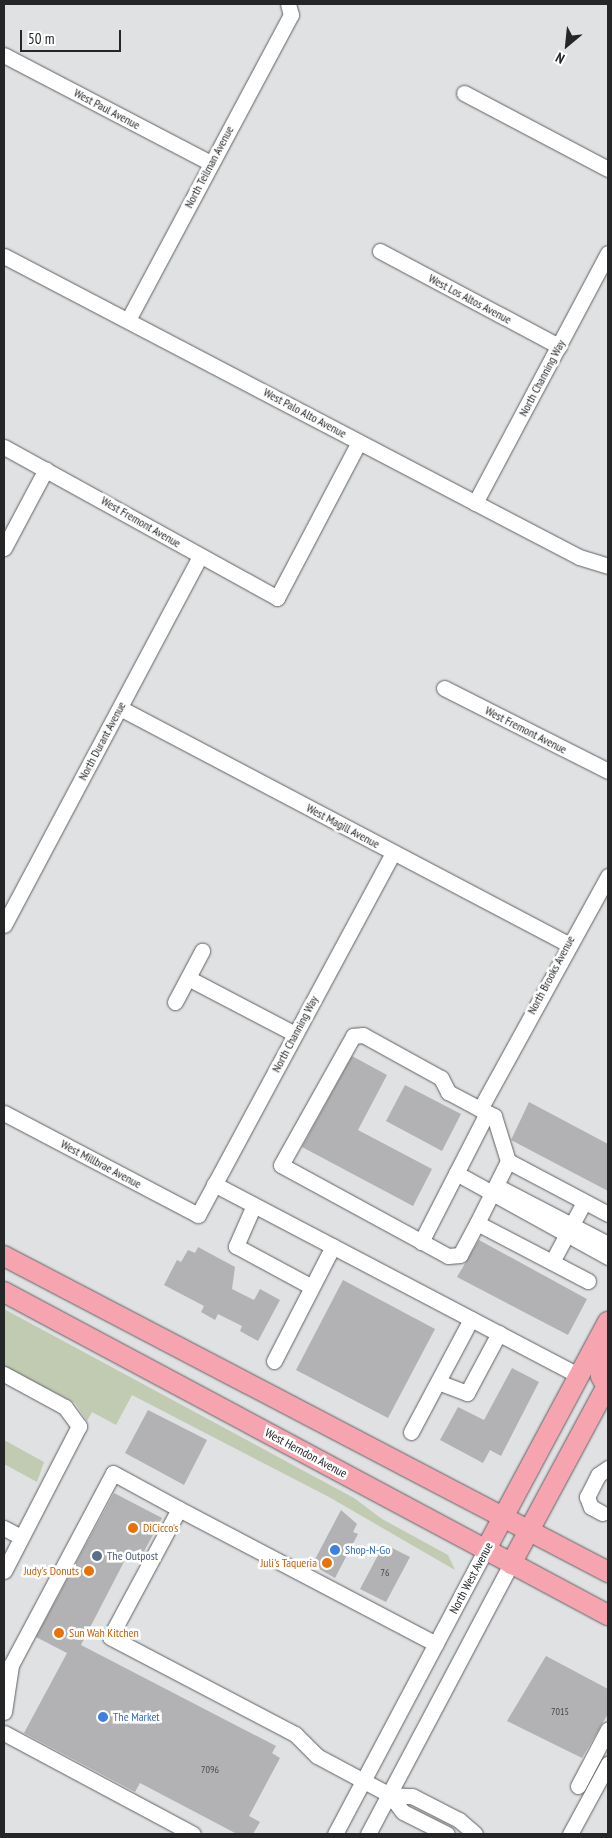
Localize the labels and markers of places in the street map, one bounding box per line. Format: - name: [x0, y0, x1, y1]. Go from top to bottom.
- place label: DiCicco's: [143, 1521, 178, 1535]
- marker: DiCicco's: [127, 1522, 139, 1534]
- place label: Shop-N-Go: [345, 1543, 390, 1557]
- marker: Shop-N-Go: [329, 1544, 341, 1556]
- place label: The Outpost: [107, 1549, 158, 1563]
- marker: The Outpost: [91, 1550, 103, 1562]
- place label: Juli's Taqueria: [260, 1556, 317, 1570]
- marker: Juli's Taqueria: [321, 1557, 333, 1569]
- place label: Judy's Donuts: [24, 1564, 79, 1578]
- marker: Judy's Donuts: [83, 1565, 95, 1577]
- place label: Sun Wah Kitchen: [69, 1626, 139, 1640]
- marker: Sun Wah Kitchen: [53, 1627, 65, 1639]
- place label: The Market: [113, 1710, 160, 1724]
- marker: The Market: [97, 1711, 109, 1723]

